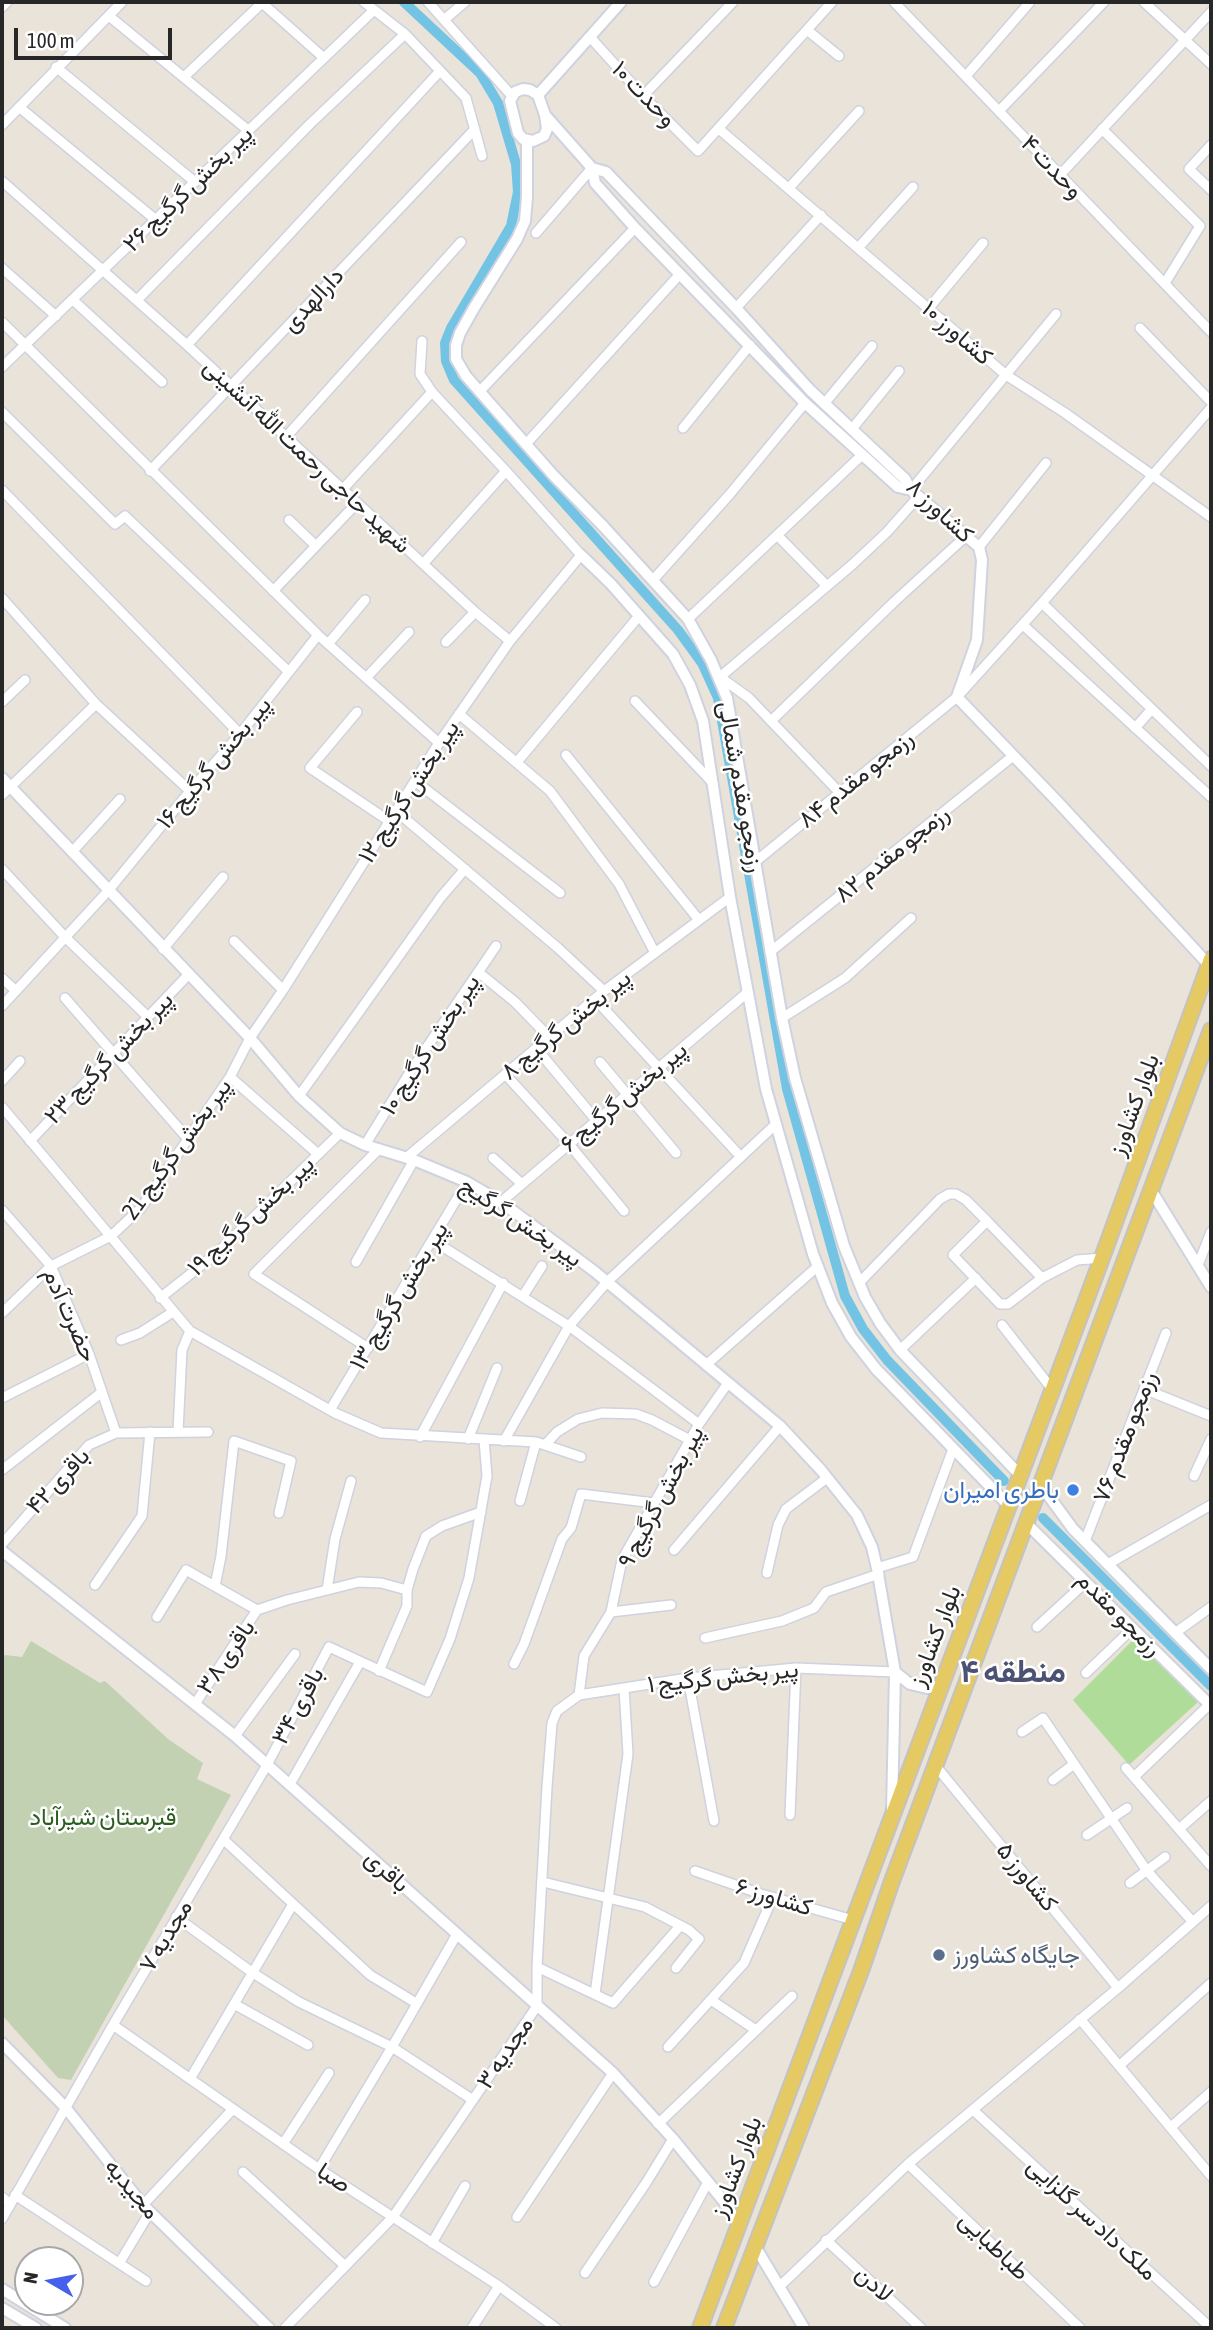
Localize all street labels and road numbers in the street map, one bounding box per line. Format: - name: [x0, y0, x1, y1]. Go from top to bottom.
- street label: وحدت ۱۰: [606, 55, 682, 133]
- street label: پیر بخش گرگیج ۲۶: [117, 120, 259, 258]
- street label: وحدت ۴: [1015, 129, 1089, 205]
- street label: دارالهدی: [276, 262, 350, 338]
- street label: کشاورز ۱۰: [916, 294, 998, 372]
- street label: شهید حاجی رحمت الله آنشینی: [197, 352, 417, 560]
- street label: کشاورز ۸: [900, 473, 980, 549]
- street label: پیر بخش گرگیج ۱۶: [150, 691, 278, 835]
- street label: رزمجو مقدم شمالی: [712, 699, 770, 875]
- street label: پیر بخش گرگیج ۱۲: [352, 715, 466, 869]
- street label: رزمجو مقدم ۸۴: [792, 724, 920, 834]
- street label: رزمجو مقدم ۸۲: [829, 799, 955, 909]
- street label: پیر بخش گرگیج ۸: [495, 964, 637, 1086]
- street label: پیر بخش گرگیج ۱۰: [374, 969, 486, 1121]
- street label: پیر بخش گرگیج ۲۳: [38, 986, 180, 1130]
- street label: پیر بخش گرگیج ۶: [555, 1036, 693, 1158]
- street label: بلوار کشاورز: [1102, 1050, 1166, 1160]
- street label: پیر بخش گرگیج 21: [116, 1073, 238, 1225]
- street label: پیر بخش گرگیج ۱۹: [181, 1150, 321, 1282]
- street label: پیر بخش گرگیج: [454, 1170, 588, 1274]
- street label: پیر بخش گرگیج ۱۳: [343, 1217, 455, 1375]
- street label: حضرت آدم: [37, 1264, 103, 1366]
- street label: رزمجو مقدم ۷۶: [1087, 1367, 1163, 1507]
- street label: پیر بخش گرگیج ۹: [612, 1421, 710, 1573]
- street label: باقری ۴۲: [20, 1442, 96, 1520]
- street label: رزمجو مقدم: [1070, 1565, 1168, 1663]
- street label: بلوار کشاورز: [902, 1581, 968, 1691]
- street label: باقری ۳۸: [191, 1614, 261, 1700]
- street label: پیر بخش گرگیج ۱: [646, 1655, 800, 1699]
- street label: باقری ۳۴: [266, 1662, 330, 1750]
- street label: کشاورز ۵: [990, 1836, 1064, 1918]
- street label: باقری: [359, 1843, 415, 1899]
- street label: کشاورز ۶: [732, 1872, 816, 1922]
- street label: مجدیه ۷: [133, 1895, 199, 1977]
- street label: مجدیه ۳: [470, 2011, 540, 2095]
- street label: بلوار کشاورز: [703, 2112, 769, 2222]
- street label: ملک داد سر گلزایی: [1021, 2151, 1163, 2287]
- street label: مجیدیه: [98, 2153, 166, 2225]
- street label: صبا: [312, 2156, 356, 2200]
- street label: طباطبایی: [953, 2205, 1035, 2287]
- street label: لادن: [849, 2259, 899, 2309]

